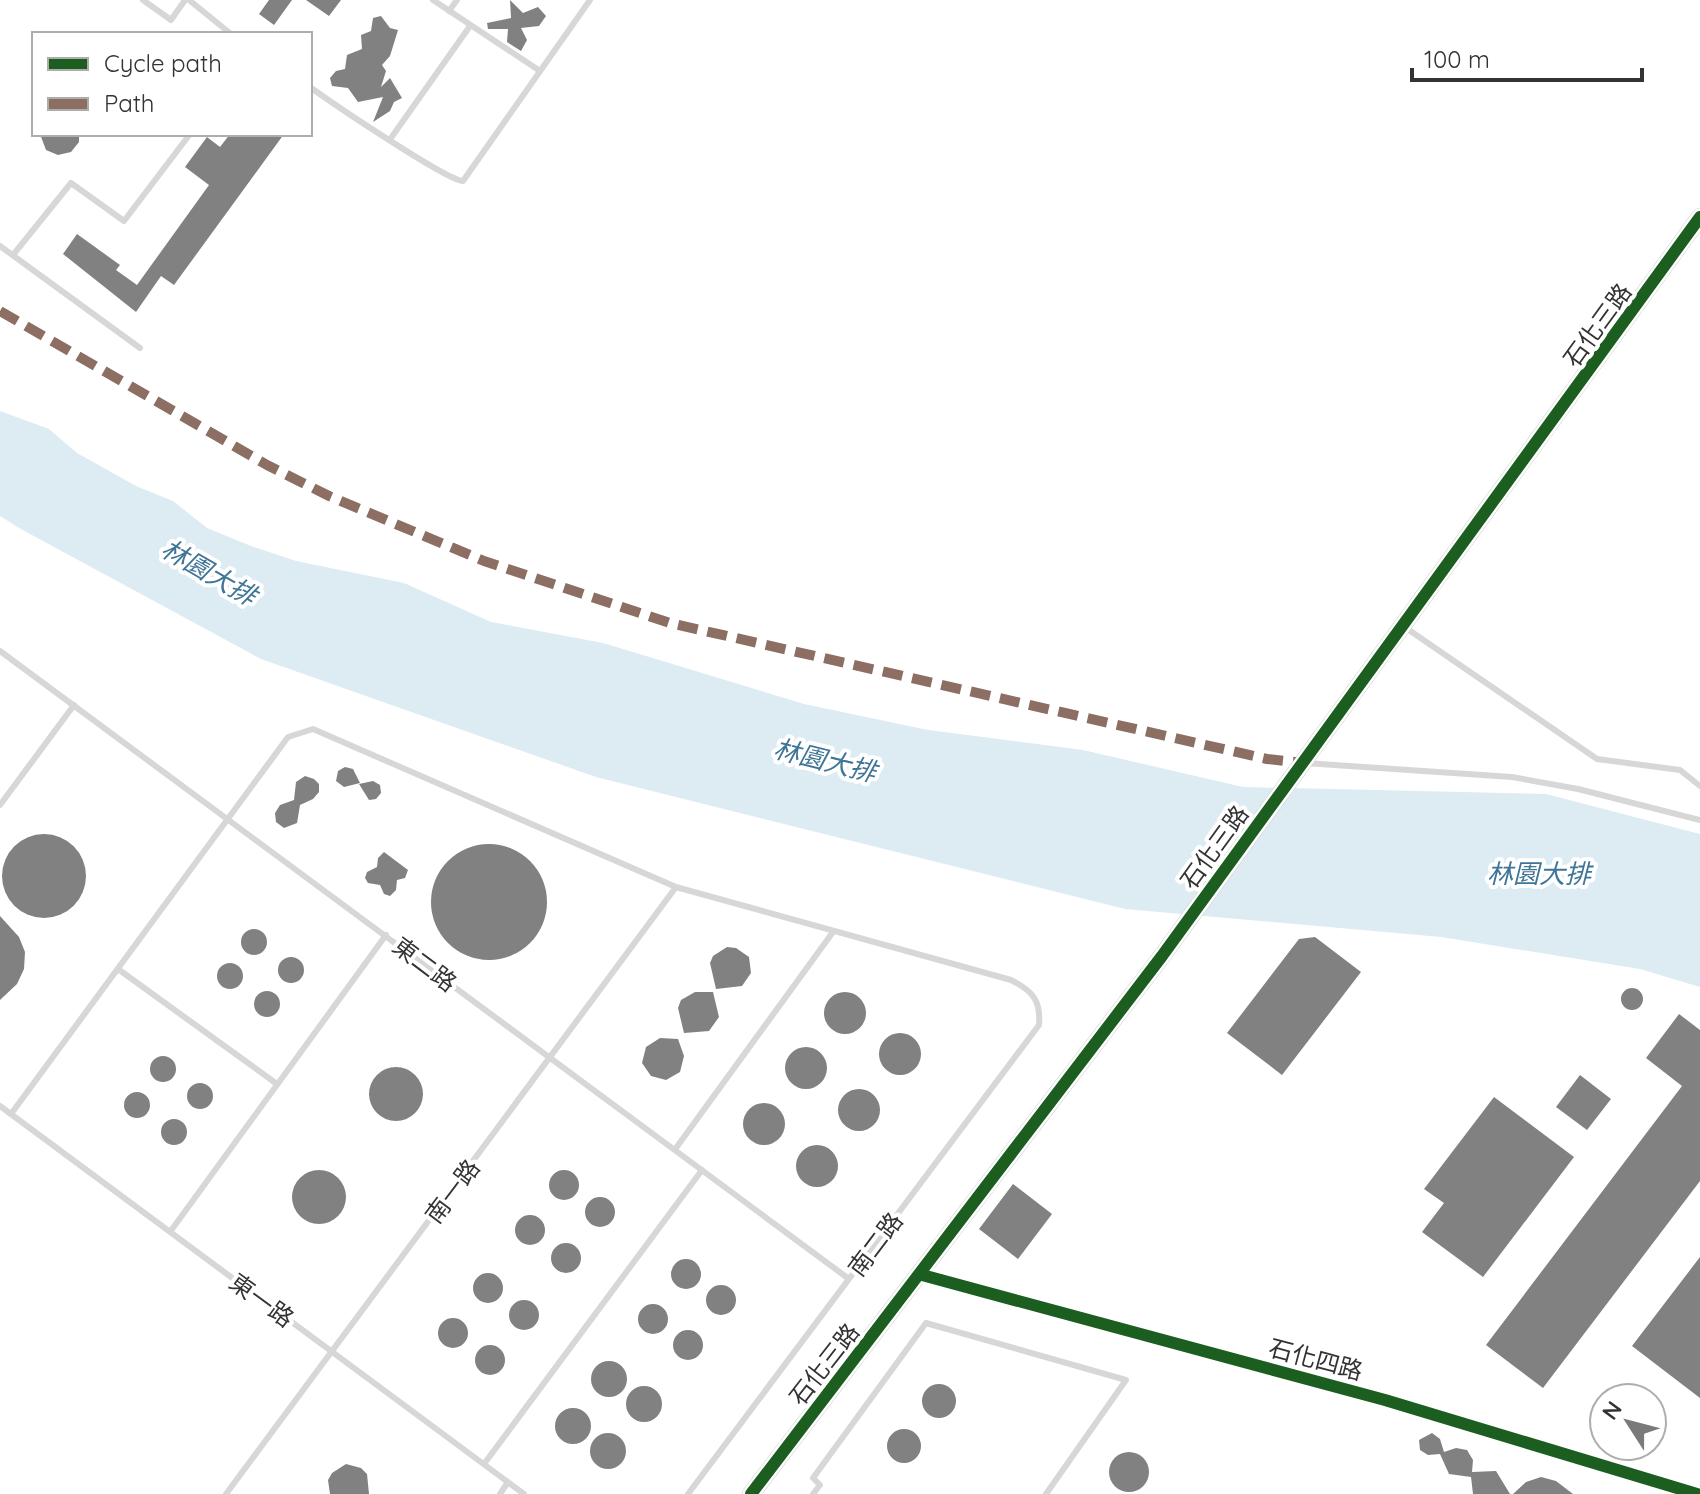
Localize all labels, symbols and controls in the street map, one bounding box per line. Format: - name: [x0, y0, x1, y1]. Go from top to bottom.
- legend: [32, 32, 312, 136]
- scale bar: [1412, 32, 1642, 82]
- text: 100 m: [1424, 44, 1490, 74]
- text: Cycle path: [104, 48, 222, 78]
- text: Path: [104, 88, 155, 118]
- street label: 石化三路: [1557, 277, 1637, 373]
- water label: 林園大排: [156, 532, 265, 614]
- water label: 林園大排: [771, 731, 882, 789]
- street label: 石化三路: [1174, 799, 1254, 895]
- water label: 林園大排: [1487, 857, 1594, 890]
- street label: 東二路: [387, 930, 463, 998]
- street label: 南一路: [418, 1153, 486, 1229]
- street label: 南二路: [841, 1206, 909, 1282]
- street label: 東一路: [224, 1267, 300, 1333]
- street label: 石化三路: [783, 1317, 865, 1411]
- street label: 石化四路: [1266, 1332, 1366, 1386]
- north arrow: [1588, 1382, 1668, 1462]
- text: N: [1596, 1395, 1628, 1425]

